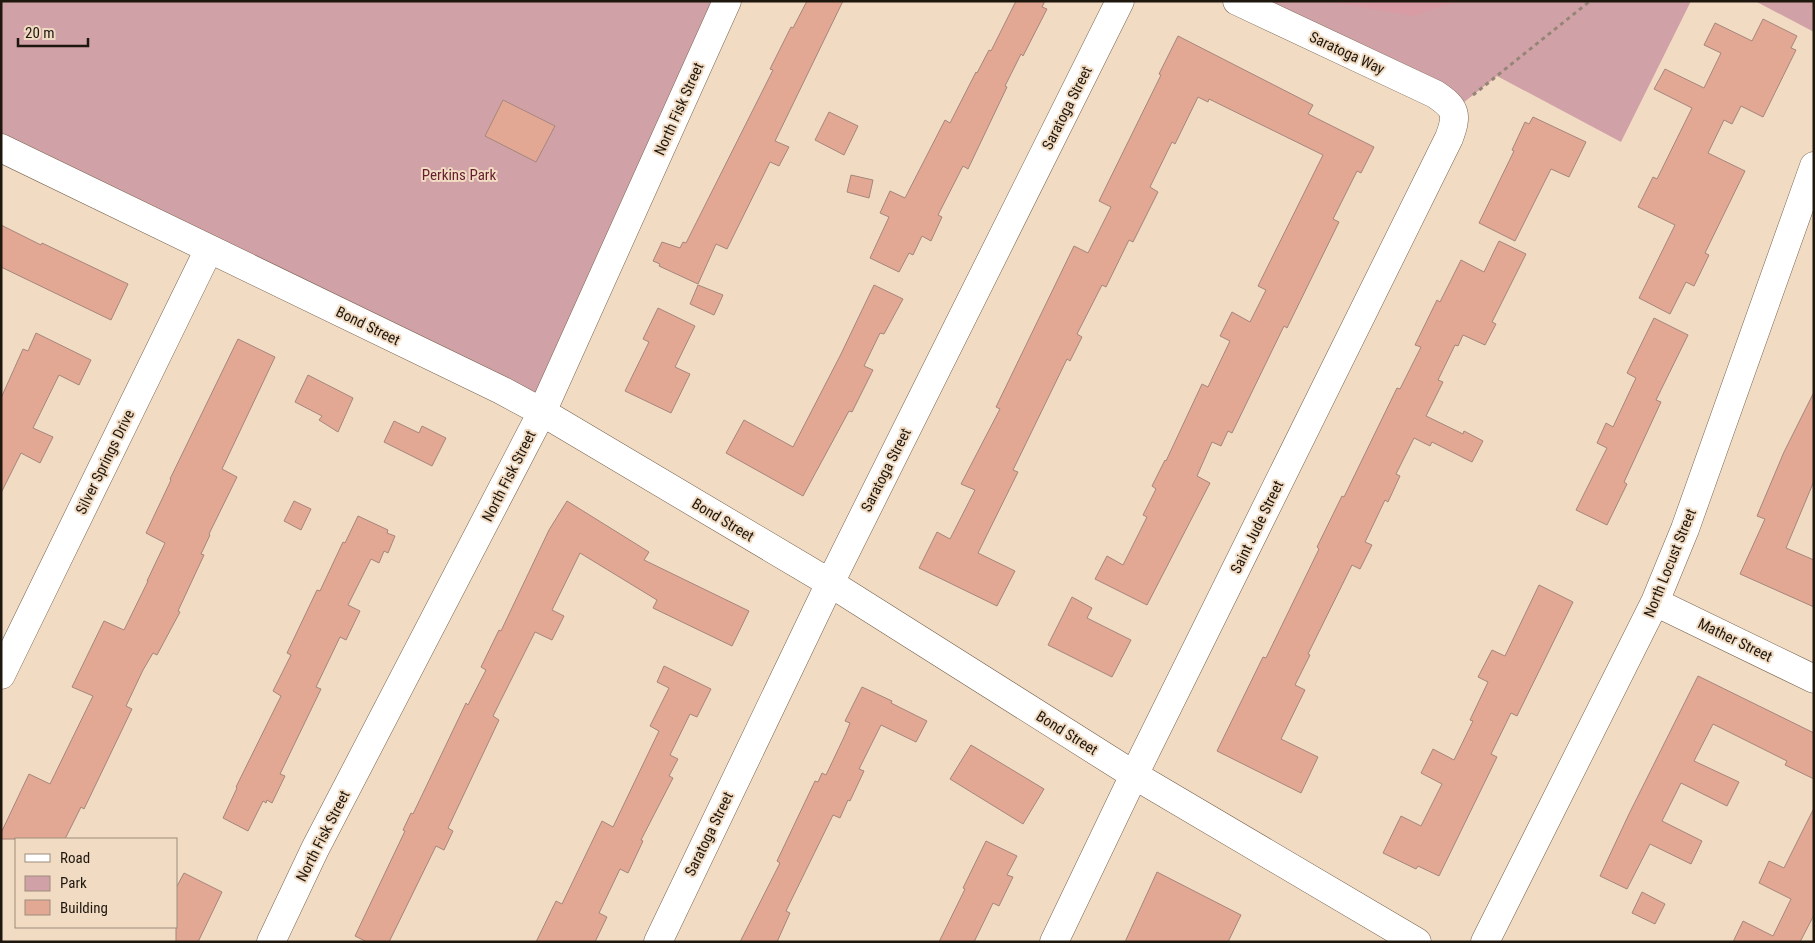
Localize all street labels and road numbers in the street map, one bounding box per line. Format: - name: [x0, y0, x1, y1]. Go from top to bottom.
- street label: Saratoga Way: [1307, 28, 1387, 78]
- street label: North Fisk Street: [650, 60, 708, 158]
- street label: Saratoga Street: [1038, 63, 1096, 153]
- street label: Bond Street: [333, 303, 403, 349]
- street label: Silver Springs Drive: [72, 407, 138, 517]
- street label: Saratoga Street: [857, 425, 915, 515]
- street label: North Fisk Street: [478, 427, 540, 525]
- street label: Saint Jude Street: [1227, 478, 1287, 576]
- street label: Bond Street: [689, 495, 757, 545]
- street label: North Locust Street: [1640, 506, 1700, 620]
- street label: Mather Street: [1695, 614, 1775, 666]
- street label: Bond Street: [1033, 707, 1101, 759]
- street label: North Fisk Street: [292, 787, 354, 885]
- street label: Saratoga Street: [681, 789, 737, 879]

